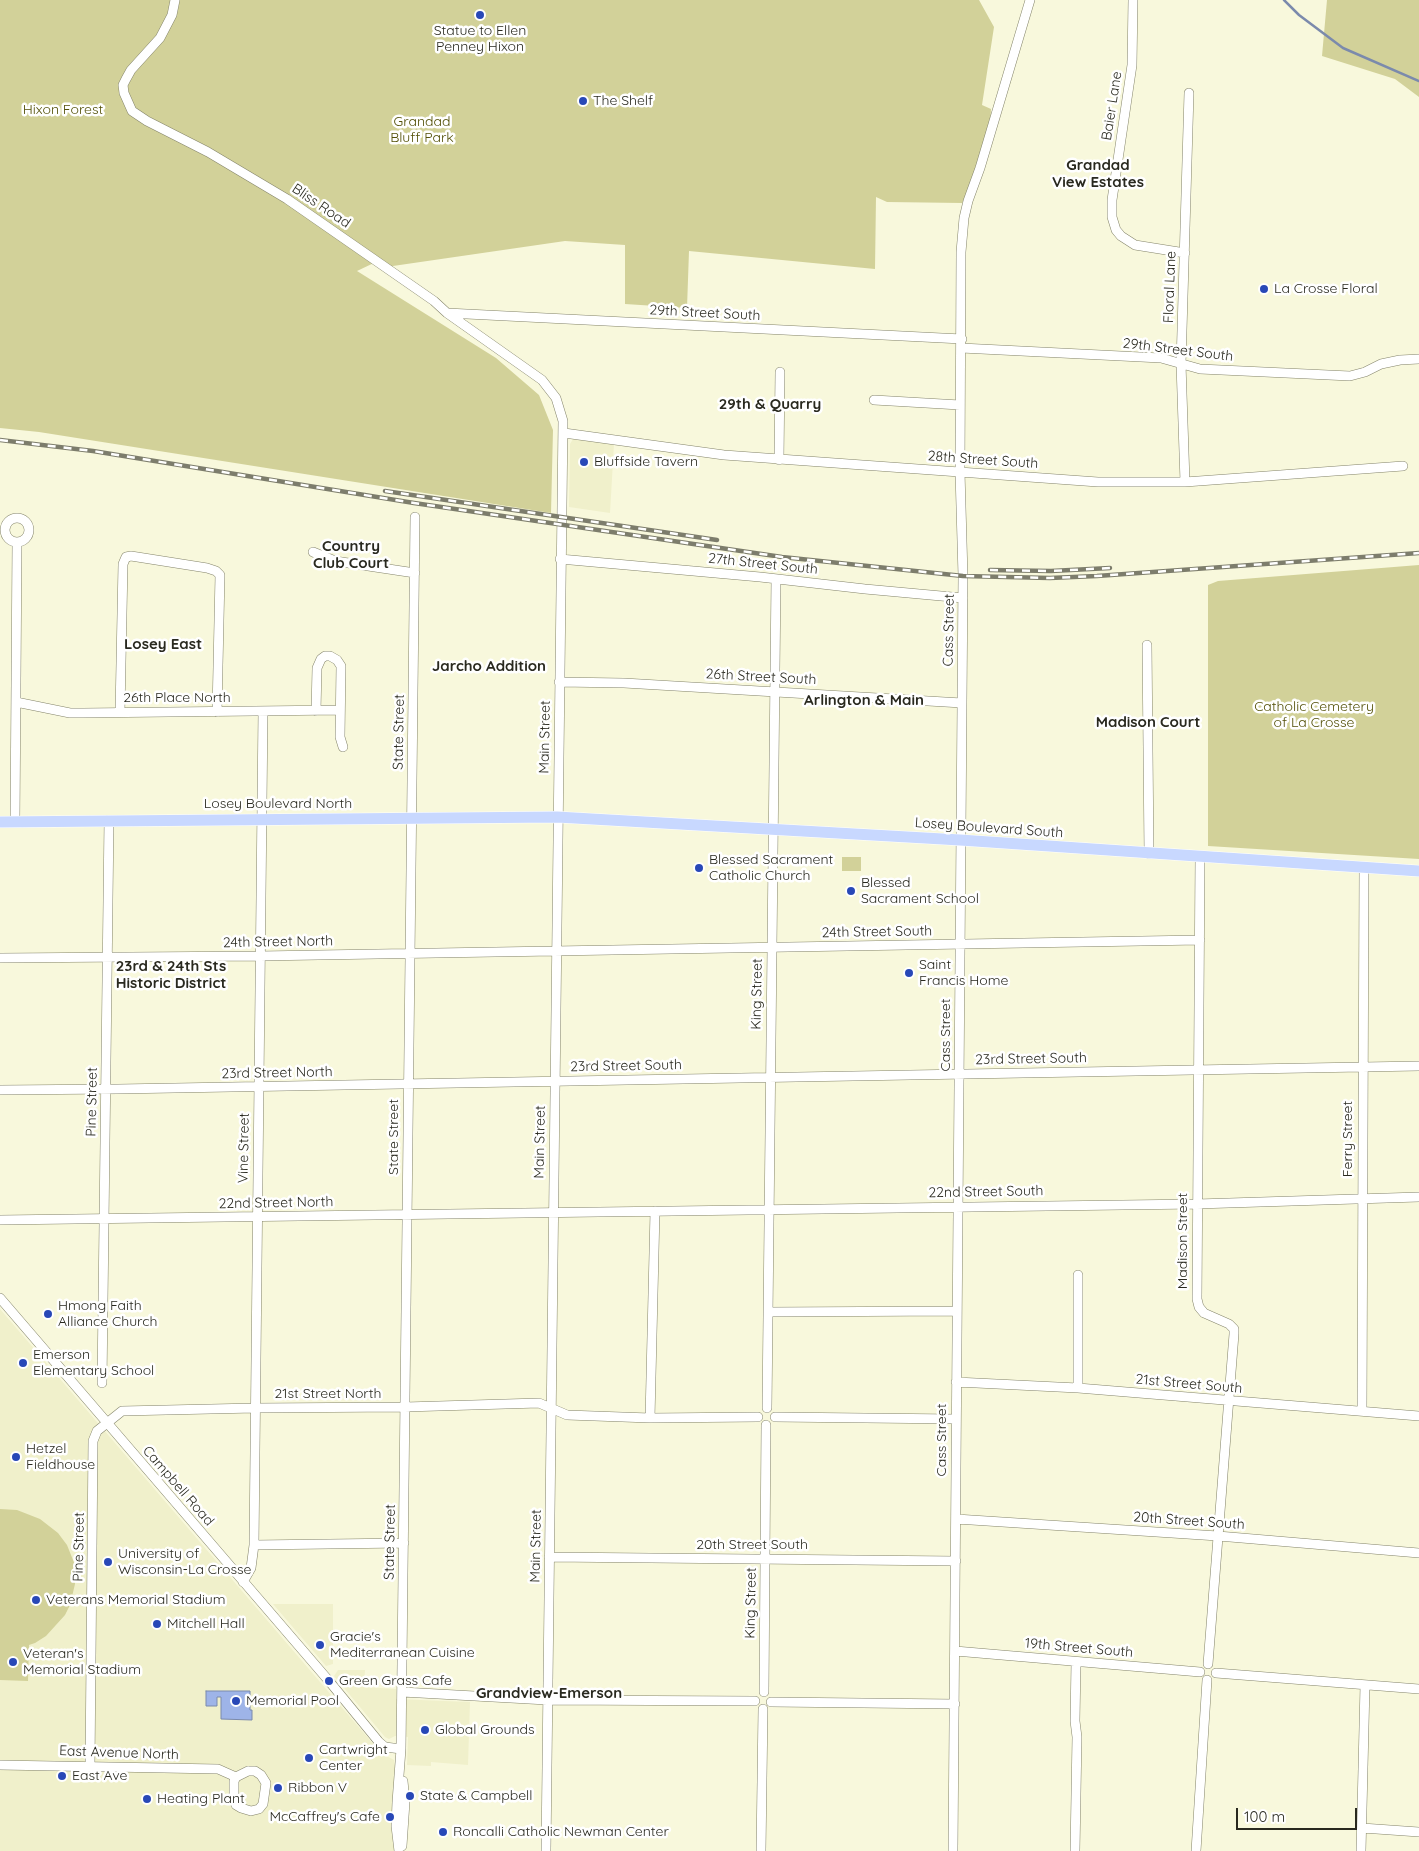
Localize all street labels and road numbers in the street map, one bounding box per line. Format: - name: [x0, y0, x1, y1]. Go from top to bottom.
- street label: Baier Lane: [1098, 70, 1126, 142]
- street label: Bliss Road: [289, 180, 353, 232]
- street label: Floral Lane: [1160, 251, 1180, 323]
- street label: 29th Street South: [649, 302, 761, 324]
- street label: 29th Street South: [1122, 335, 1234, 365]
- street label: 28th Street South: [927, 448, 1039, 472]
- street label: 27th Street South: [707, 550, 819, 578]
- street label: Cass Street: [940, 593, 958, 667]
- street label: 26th Street South: [705, 666, 817, 688]
- street label: 26th Place North: [123, 690, 231, 706]
- street label: State Street: [390, 694, 408, 770]
- street label: Main Street: [536, 700, 554, 774]
- street label: Losey Boulevard North: [204, 796, 352, 812]
- street label: Losey Boulevard South: [914, 814, 1064, 842]
- street label: 24th Street South: [822, 923, 932, 941]
- street label: 24th Street North: [223, 933, 333, 951]
- street label: King Street: [748, 958, 766, 1030]
- street label: Cass Street: [938, 999, 954, 1071]
- street label: 23rd Street South: [975, 1050, 1087, 1068]
- street label: 23rd Street South: [570, 1057, 682, 1075]
- street label: 23rd Street North: [221, 1064, 333, 1082]
- street label: Pine Street: [83, 1067, 101, 1137]
- street label: State Street: [386, 1099, 402, 1175]
- street label: Ferry Street: [1340, 1101, 1356, 1177]
- street label: Main Street: [531, 1105, 549, 1179]
- street label: Vine Street: [235, 1113, 253, 1183]
- street label: 22nd Street South: [928, 1183, 1044, 1201]
- street label: Madison Street: [1175, 1193, 1191, 1289]
- street label: 22nd Street North: [218, 1194, 334, 1212]
- street label: 21st Street South: [1135, 1371, 1243, 1397]
- street label: 21st Street North: [275, 1386, 381, 1402]
- street label: Cass Street: [934, 1404, 950, 1476]
- street label: Campbell Road: [139, 1443, 217, 1529]
- street label: State Street: [381, 1504, 399, 1580]
- street label: Main Street: [527, 1509, 545, 1583]
- street label: 20th Street South: [1133, 1509, 1245, 1533]
- street label: Pine Street: [70, 1512, 88, 1582]
- street label: 20th Street South: [696, 1537, 808, 1553]
- street label: King Street: [742, 1567, 760, 1639]
- street label: 19th Street South: [1024, 1635, 1134, 1661]
- street label: East Avenue North: [59, 1743, 179, 1763]

